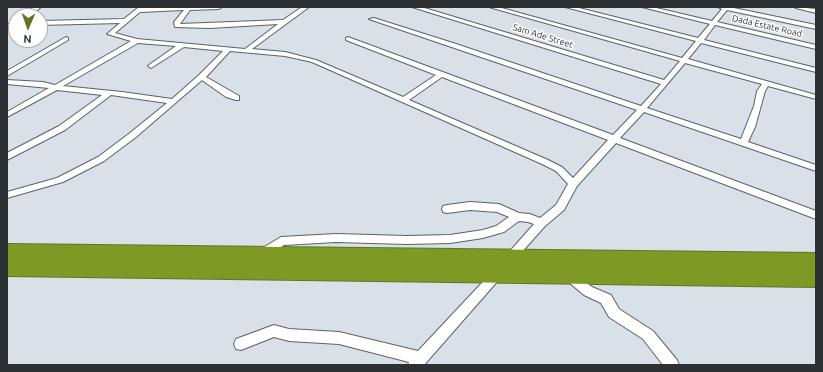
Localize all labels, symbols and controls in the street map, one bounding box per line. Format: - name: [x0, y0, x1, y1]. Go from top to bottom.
- north arrow: [8, 8, 48, 48]
- street label: Dada Estate Road: [731, 13, 803, 39]
- street label: Sam Ade Street: [512, 22, 574, 50]
- text: N: [23, 33, 32, 45]

